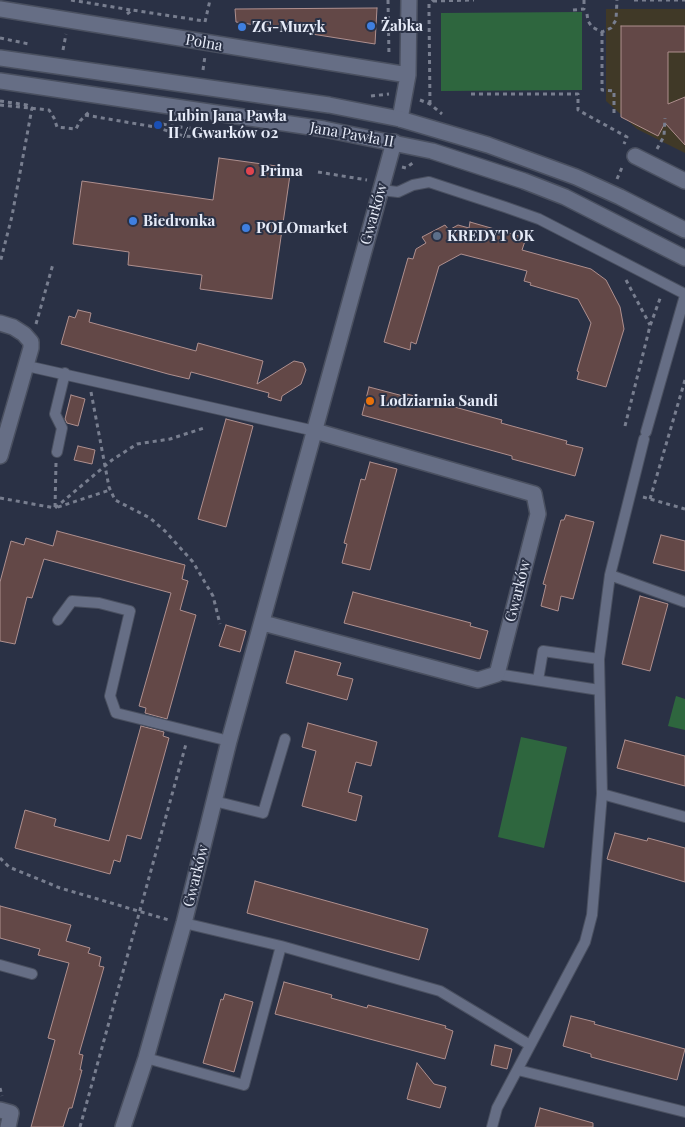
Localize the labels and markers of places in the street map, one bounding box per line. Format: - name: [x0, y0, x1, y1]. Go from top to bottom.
- place label: Żabka: [381, 17, 423, 35]
- place label: ZG-Muzyk: [252, 18, 325, 36]
- marker: Żabka: [365, 20, 377, 32]
- marker: ZG-Muzyk: [236, 21, 248, 33]
- place label: Lubin Jana Pawła II / Gwarków 02: [168, 107, 287, 142]
- marker: Lubin Jana Pawła II / Gwarków 02: [152, 119, 164, 131]
- place label: Prima: [260, 162, 303, 180]
- marker: Prima: [244, 165, 256, 177]
- place label: Biedronka: [143, 212, 215, 230]
- marker: Biedronka: [127, 215, 139, 227]
- place label: POLOmarket: [256, 219, 348, 237]
- marker: POLOmarket: [240, 222, 252, 234]
- place label: KREDYT OK: [447, 227, 534, 245]
- marker: KREDYT OK: [431, 230, 443, 242]
- place label: Lodziarnia Sandi: [380, 392, 498, 410]
- marker: Lodziarnia Sandi: [364, 395, 376, 407]

